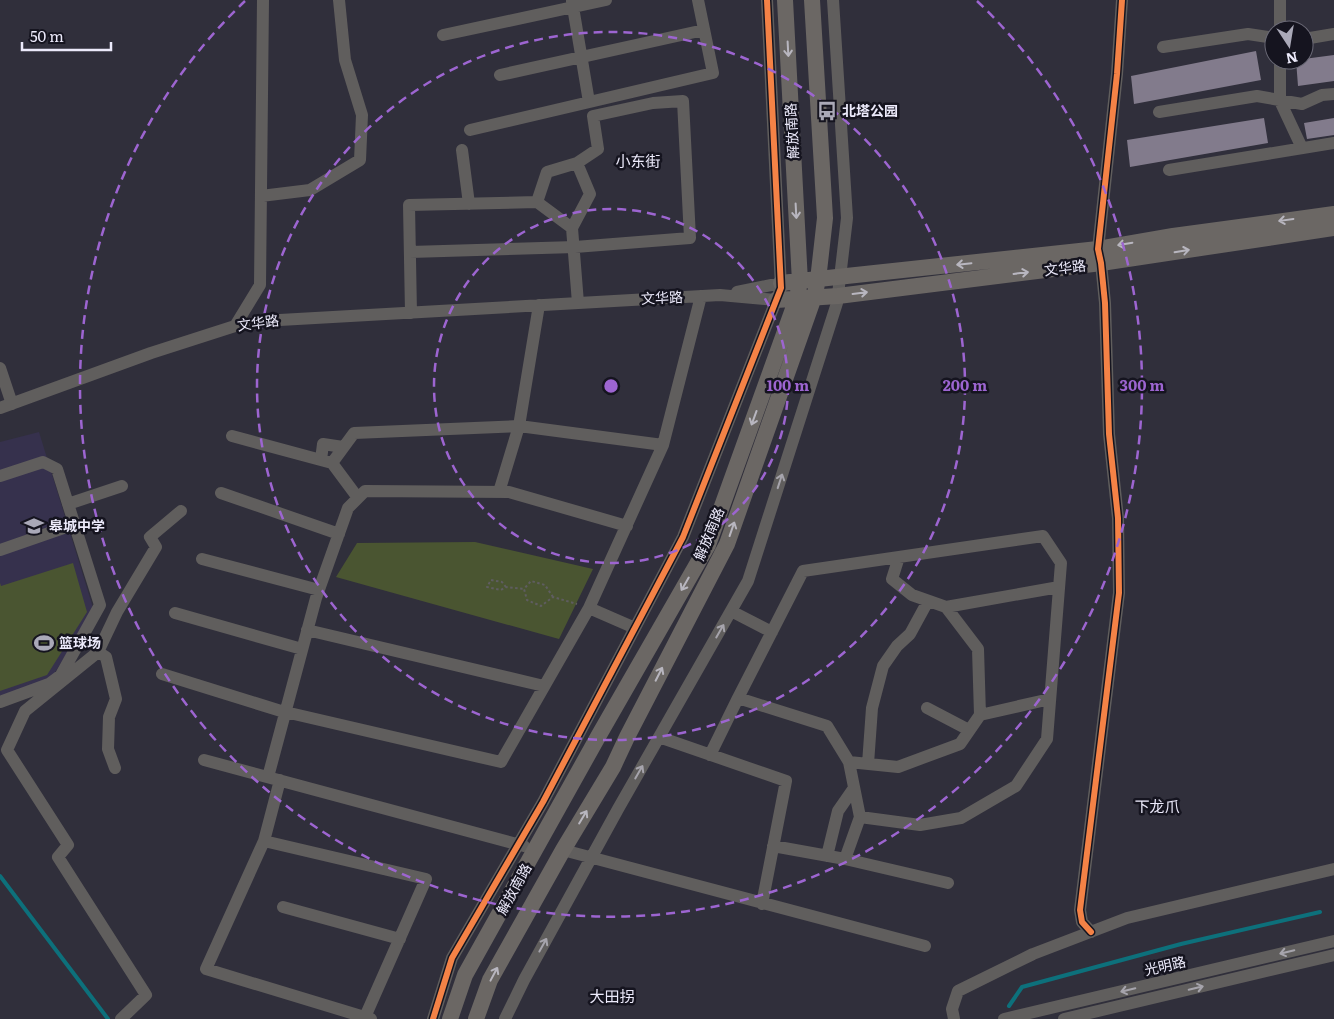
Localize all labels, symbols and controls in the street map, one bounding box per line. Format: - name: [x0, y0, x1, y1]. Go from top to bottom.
- scale bar: [22, 20, 111, 52]
- north arrow: [1264, 20, 1314, 70]
- text: 50 m: [30, 24, 64, 47]
- one-way arrow: [783, 40, 792, 56]
- text: N: [1284, 48, 1300, 70]
- bus stop icon: 北塔公园: [816, 100, 838, 122]
- place label: 北塔公园: [842, 100, 898, 120]
- street label: 解放南路: [780, 103, 802, 160]
- district label: 小东街: [615, 149, 661, 172]
- one-way arrow: [791, 202, 801, 219]
- one-way arrow: [1278, 216, 1294, 226]
- one-way arrow: [1117, 240, 1133, 250]
- one-way arrow: [1174, 246, 1190, 256]
- street label: 文华路: [1043, 255, 1087, 279]
- one-way arrow: [956, 259, 972, 269]
- one-way arrow: [1013, 268, 1029, 278]
- street label: 文华路: [640, 286, 683, 308]
- one-way arrow: [852, 288, 868, 298]
- street label: 文华路: [236, 309, 280, 335]
- text: 100 m: [767, 373, 809, 396]
- text: 200 m: [943, 373, 987, 396]
- text: 300 m: [1120, 373, 1164, 396]
- centre of rings: [602, 377, 620, 395]
- one-way arrow: [749, 410, 758, 425]
- one-way arrow: [776, 473, 785, 489]
- street label: 解放南路: [688, 504, 728, 563]
- school or university icon: 皋城中学: [23, 515, 45, 537]
- place label: 皋城中学: [49, 515, 105, 535]
- one-way arrow: [728, 522, 737, 537]
- one-way arrow: [680, 577, 690, 591]
- one-way arrow: [715, 624, 725, 638]
- sports icon: 篮球场: [33, 632, 55, 654]
- place label: 篮球场: [59, 632, 101, 652]
- one-way arrow: [655, 667, 664, 682]
- one-way arrow: [635, 765, 644, 780]
- district label: 下龙爪: [1134, 794, 1180, 817]
- one-way arrow: [578, 811, 588, 825]
- street label: 解放南路: [491, 859, 535, 918]
- one-way arrow: [539, 938, 549, 952]
- one-way arrow: [1279, 948, 1295, 957]
- street label: 光明路: [1142, 951, 1187, 979]
- one-way arrow: [489, 966, 499, 981]
- one-way arrow: [1188, 983, 1204, 992]
- district label: 大田拐: [589, 984, 635, 1007]
- one-way arrow: [1121, 986, 1137, 995]

